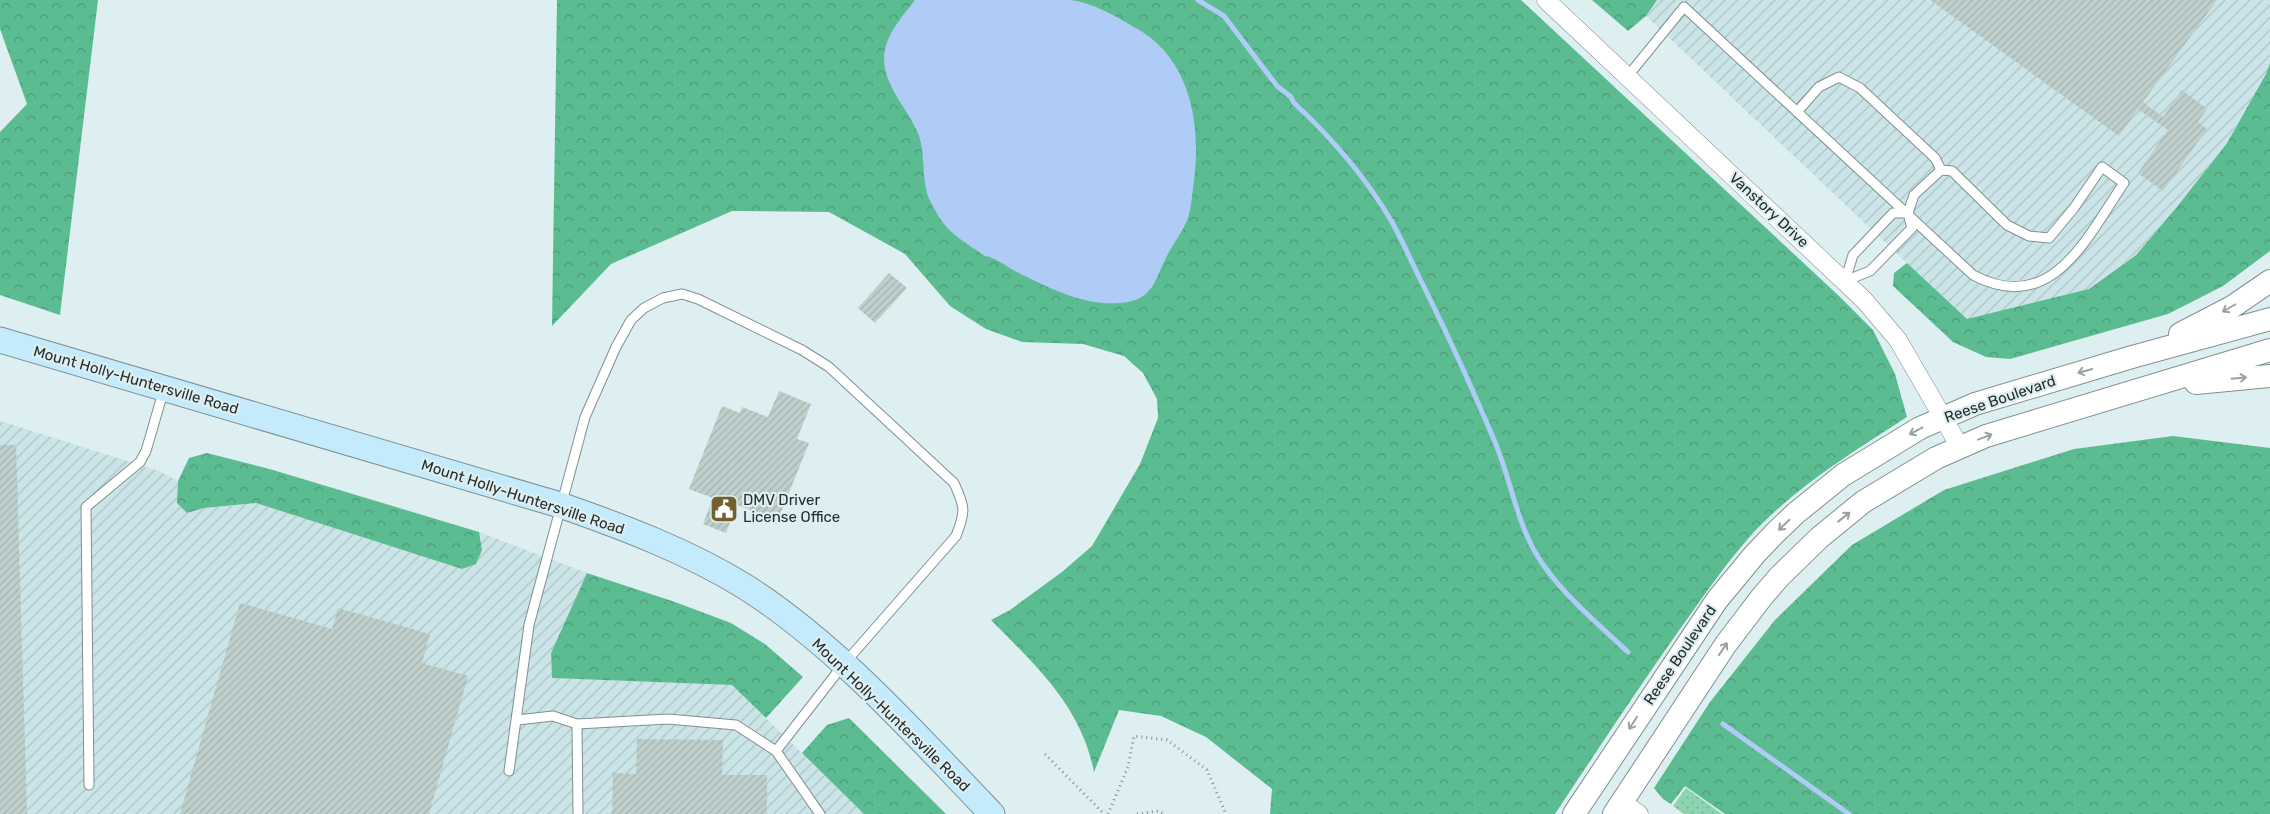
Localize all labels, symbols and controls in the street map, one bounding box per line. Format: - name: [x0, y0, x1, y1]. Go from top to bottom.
- street label: Vanstory Drive: [1726, 169, 1812, 251]
- one-way arrow: [2222, 303, 2237, 313]
- street label: Mount Holly-Huntersville Road: [31, 342, 241, 418]
- one-way arrow: [2078, 366, 2094, 376]
- street label: Reese Boulevard: [1942, 372, 2058, 426]
- one-way arrow: [2230, 373, 2246, 383]
- one-way arrow: [1909, 427, 1924, 436]
- one-way arrow: [1976, 432, 1992, 441]
- street label: Mount Holly-Huntersville Road: [419, 456, 627, 538]
- place label: DMV Driver License Office: [743, 491, 840, 526]
- public building icon: DMV Driver License Office: [709, 494, 739, 524]
- one-way arrow: [1837, 512, 1851, 522]
- one-way arrow: [1778, 518, 1790, 531]
- street label: Reese Boulevard: [1640, 602, 1720, 708]
- street label: Mount Holly-Huntersville Road: [808, 635, 974, 795]
- one-way arrow: [1718, 642, 1728, 656]
- one-way arrow: [1628, 716, 1638, 730]

